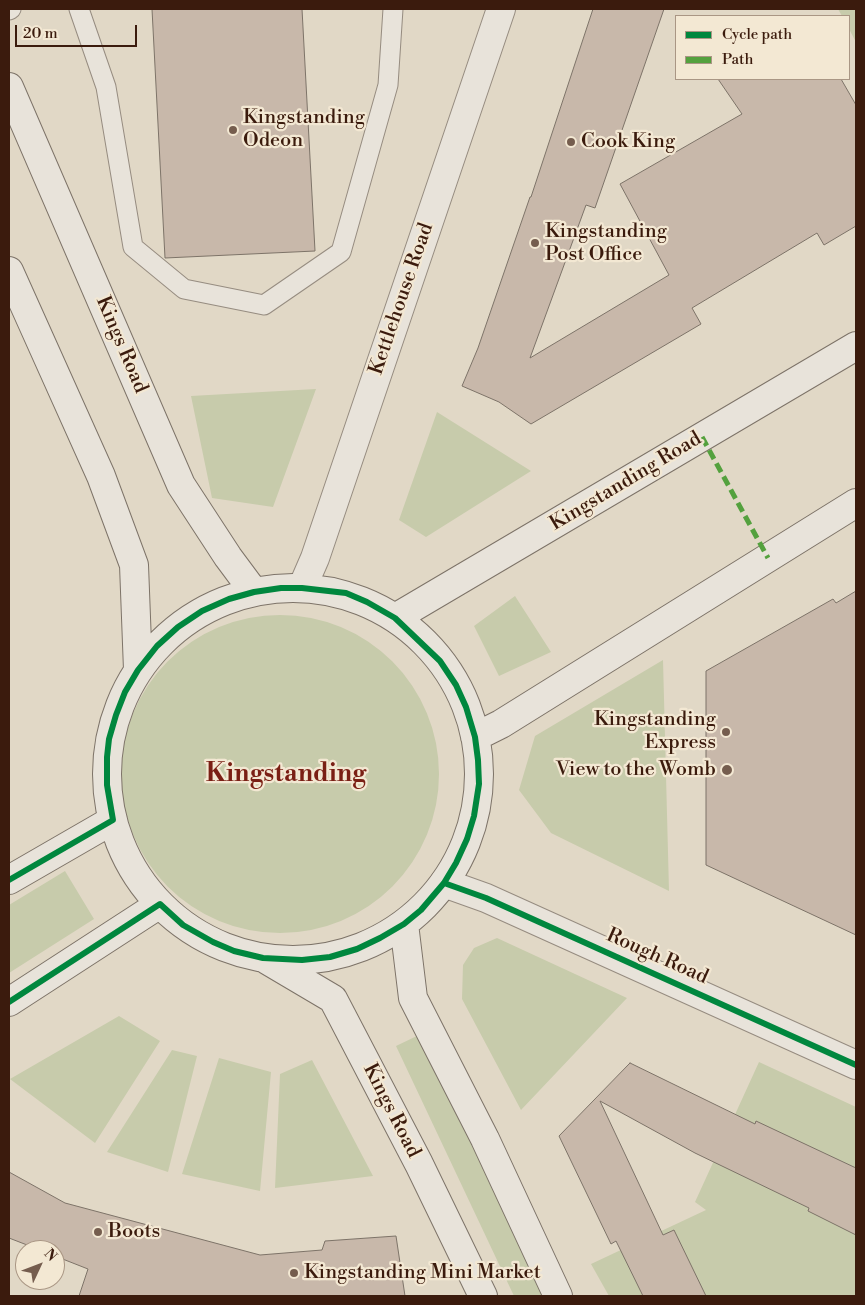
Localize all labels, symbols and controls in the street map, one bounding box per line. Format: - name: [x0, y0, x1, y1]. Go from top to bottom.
- scale bar: [18, 15, 140, 47]
- legend: [675, 15, 850, 80]
- text: 20 m: [23, 24, 58, 43]
- text: Cycle path: [722, 25, 792, 44]
- text: Path: [722, 50, 754, 69]
- place label: Kingstanding Odeon: [243, 106, 365, 153]
- marker: Kingstanding Odeon: [227, 124, 239, 136]
- place label: Cook King: [581, 130, 675, 154]
- marker: Cook King: [565, 136, 577, 148]
- street label: Kettlehouse Road: [365, 220, 439, 378]
- place label: Kingstanding Post Office: [545, 220, 667, 267]
- marker: Kingstanding Post Office: [529, 237, 541, 249]
- street label: Kings Road: [90, 293, 152, 397]
- street label: Kingstanding Road: [546, 427, 706, 537]
- place label: Kingstanding Express: [594, 708, 716, 755]
- marker: Kingstanding Express: [720, 726, 732, 738]
- place label: View to the Womb: [556, 758, 716, 782]
- district label: Kingstanding: [206, 760, 366, 790]
- marker: View to the Womb: [720, 763, 734, 777]
- street label: Rough Road: [602, 924, 712, 990]
- street label: Kings Road: [357, 1060, 425, 1162]
- place label: Boots: [108, 1220, 160, 1244]
- marker: Boots: [92, 1226, 104, 1238]
- north arrow: [15, 1240, 65, 1290]
- text: N: [40, 1245, 61, 1266]
- place label: Kingstanding Mini Market: [304, 1261, 541, 1285]
- marker: Kingstanding Mini Market: [288, 1267, 300, 1279]

